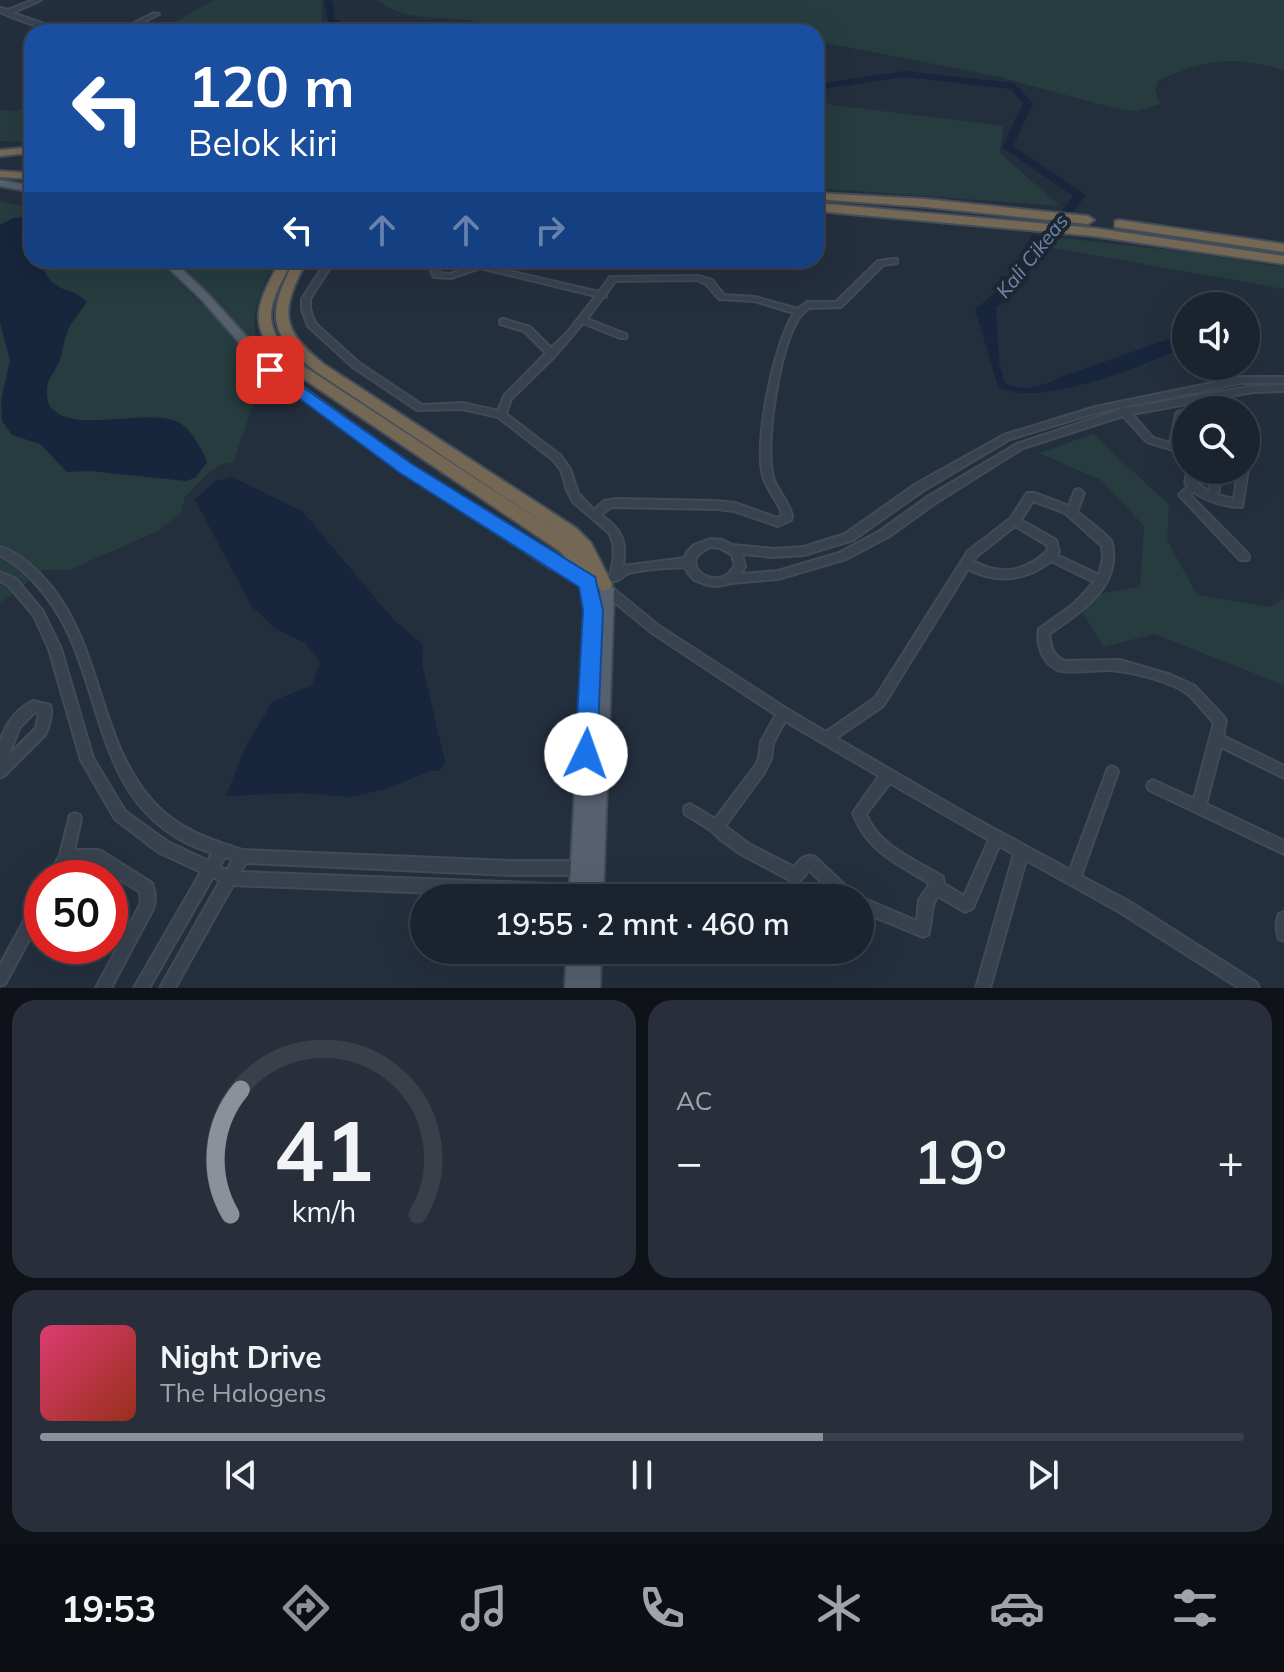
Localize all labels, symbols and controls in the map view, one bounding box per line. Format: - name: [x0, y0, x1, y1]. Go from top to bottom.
- text: 120 m: [188, 51, 355, 121]
- icon: left: [56, 56, 160, 160]
- text: Belok kiri: [188, 120, 338, 165]
- icon: left: [276, 208, 320, 252]
- icon: ahead: [360, 208, 404, 252]
- icon: ahead: [444, 208, 488, 252]
- icon: right: [528, 208, 572, 252]
- water label: Kali Cikeas: [990, 209, 1073, 303]
- map controls: [1172, 292, 1260, 484]
- button: sound: [1172, 292, 1260, 380]
- pin: [236, 336, 304, 404]
- icon: arrive: [248, 348, 292, 392]
- button: search: [1172, 396, 1260, 484]
- position arrow: [544, 712, 628, 796]
- speed limit sign: 50: [24, 860, 128, 964]
- text: 19:55 · 2 mnt · 460 m: [494, 905, 790, 943]
- text: AC: [676, 1084, 713, 1117]
- text: 41: [274, 1097, 374, 1202]
- text: 19°: [913, 1124, 1007, 1199]
- text: −: [676, 1134, 702, 1189]
- text: +: [1218, 1134, 1244, 1189]
- text: km/h: [292, 1193, 356, 1229]
- text: Night Drive: [160, 1338, 322, 1376]
- text: The Halogens: [160, 1376, 326, 1409]
- icon: previous: [219, 1453, 263, 1497]
- icon: pause: [620, 1453, 664, 1497]
- icon: next: [1021, 1453, 1065, 1497]
- icon: directions: [278, 1580, 334, 1636]
- icon: music: [456, 1580, 512, 1636]
- icon: phone: [634, 1580, 690, 1636]
- icon: climate: [811, 1580, 867, 1636]
- icon: car: [989, 1580, 1045, 1636]
- icon: filters: [1167, 1580, 1223, 1636]
- text: 19:53: [61, 1586, 156, 1631]

